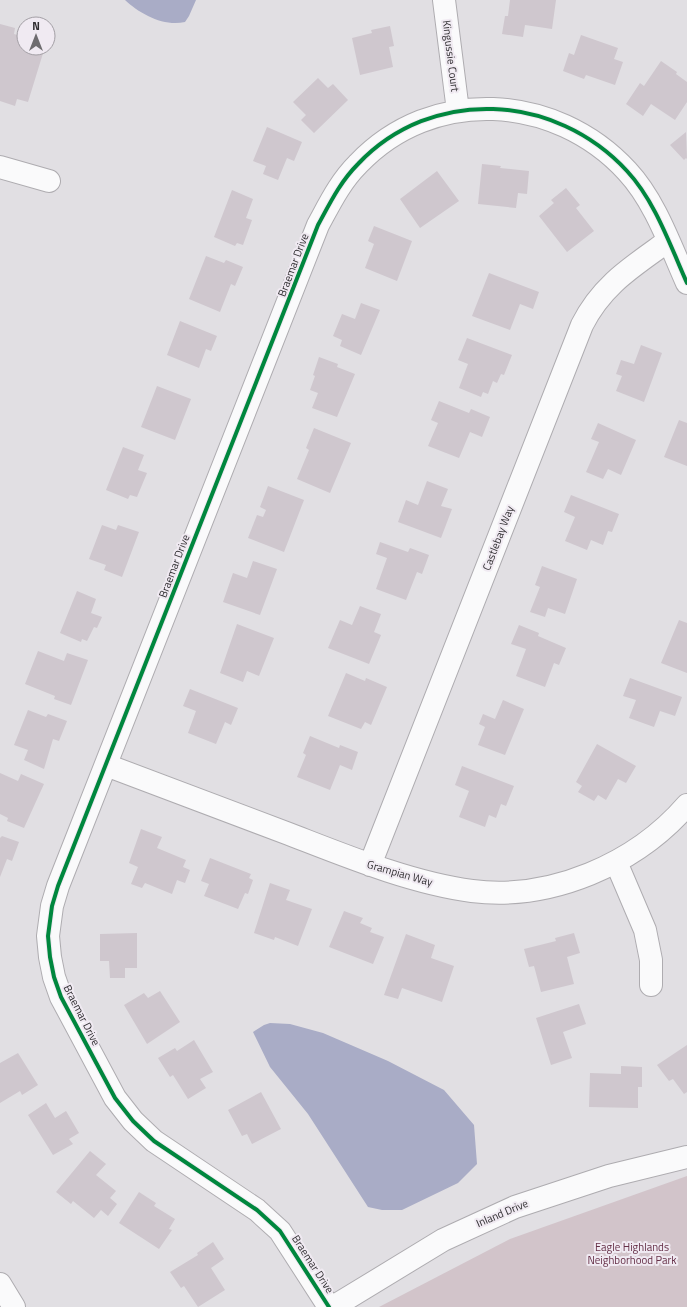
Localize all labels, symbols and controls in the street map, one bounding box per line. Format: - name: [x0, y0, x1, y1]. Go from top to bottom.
- north arrow: [16, 16, 56, 56]
- text: N: [32, 18, 40, 34]
- street label: Kingussie Court: [439, 19, 463, 93]
- street label: Braemar Drive: [274, 231, 313, 299]
- street label: Castlebay Way: [478, 503, 518, 573]
- street label: Braemar Drive: [155, 532, 194, 600]
- street label: Grampian Way: [365, 856, 435, 890]
- street label: Braemar Drive: [60, 982, 104, 1049]
- street label: Inland Drive: [474, 1195, 531, 1231]
- street label: Braemar Drive: [288, 1232, 338, 1297]
- park label: Eagle Highlands Neighborhood Park: [587, 1239, 677, 1268]

